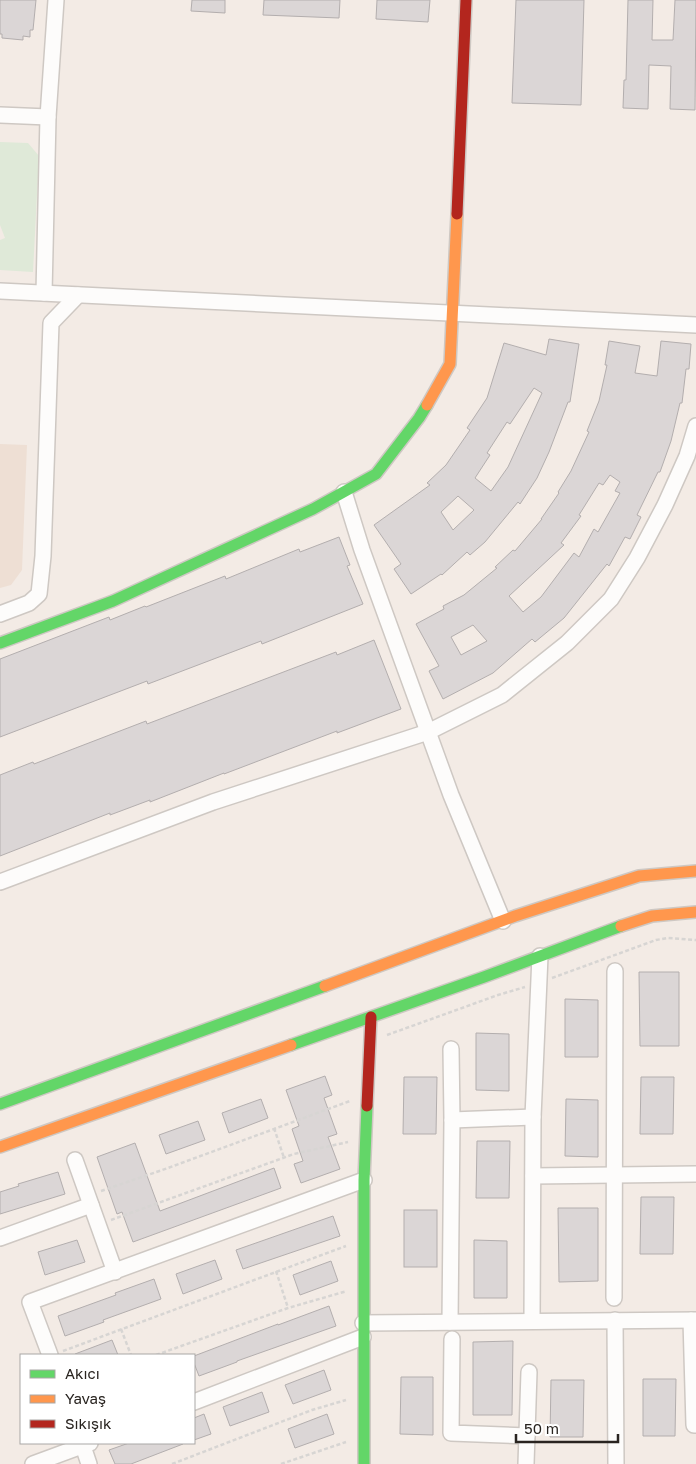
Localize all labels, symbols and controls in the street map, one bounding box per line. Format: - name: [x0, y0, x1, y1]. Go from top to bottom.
- legend: [20, 1354, 195, 1444]
- text: Akıcı: [65, 1364, 100, 1382]
- text: Yavaş: [65, 1389, 106, 1407]
- scale bar: [516, 1412, 618, 1444]
- text: Sıkışık: [65, 1414, 112, 1432]
- text: 50 m: [524, 1419, 559, 1437]

